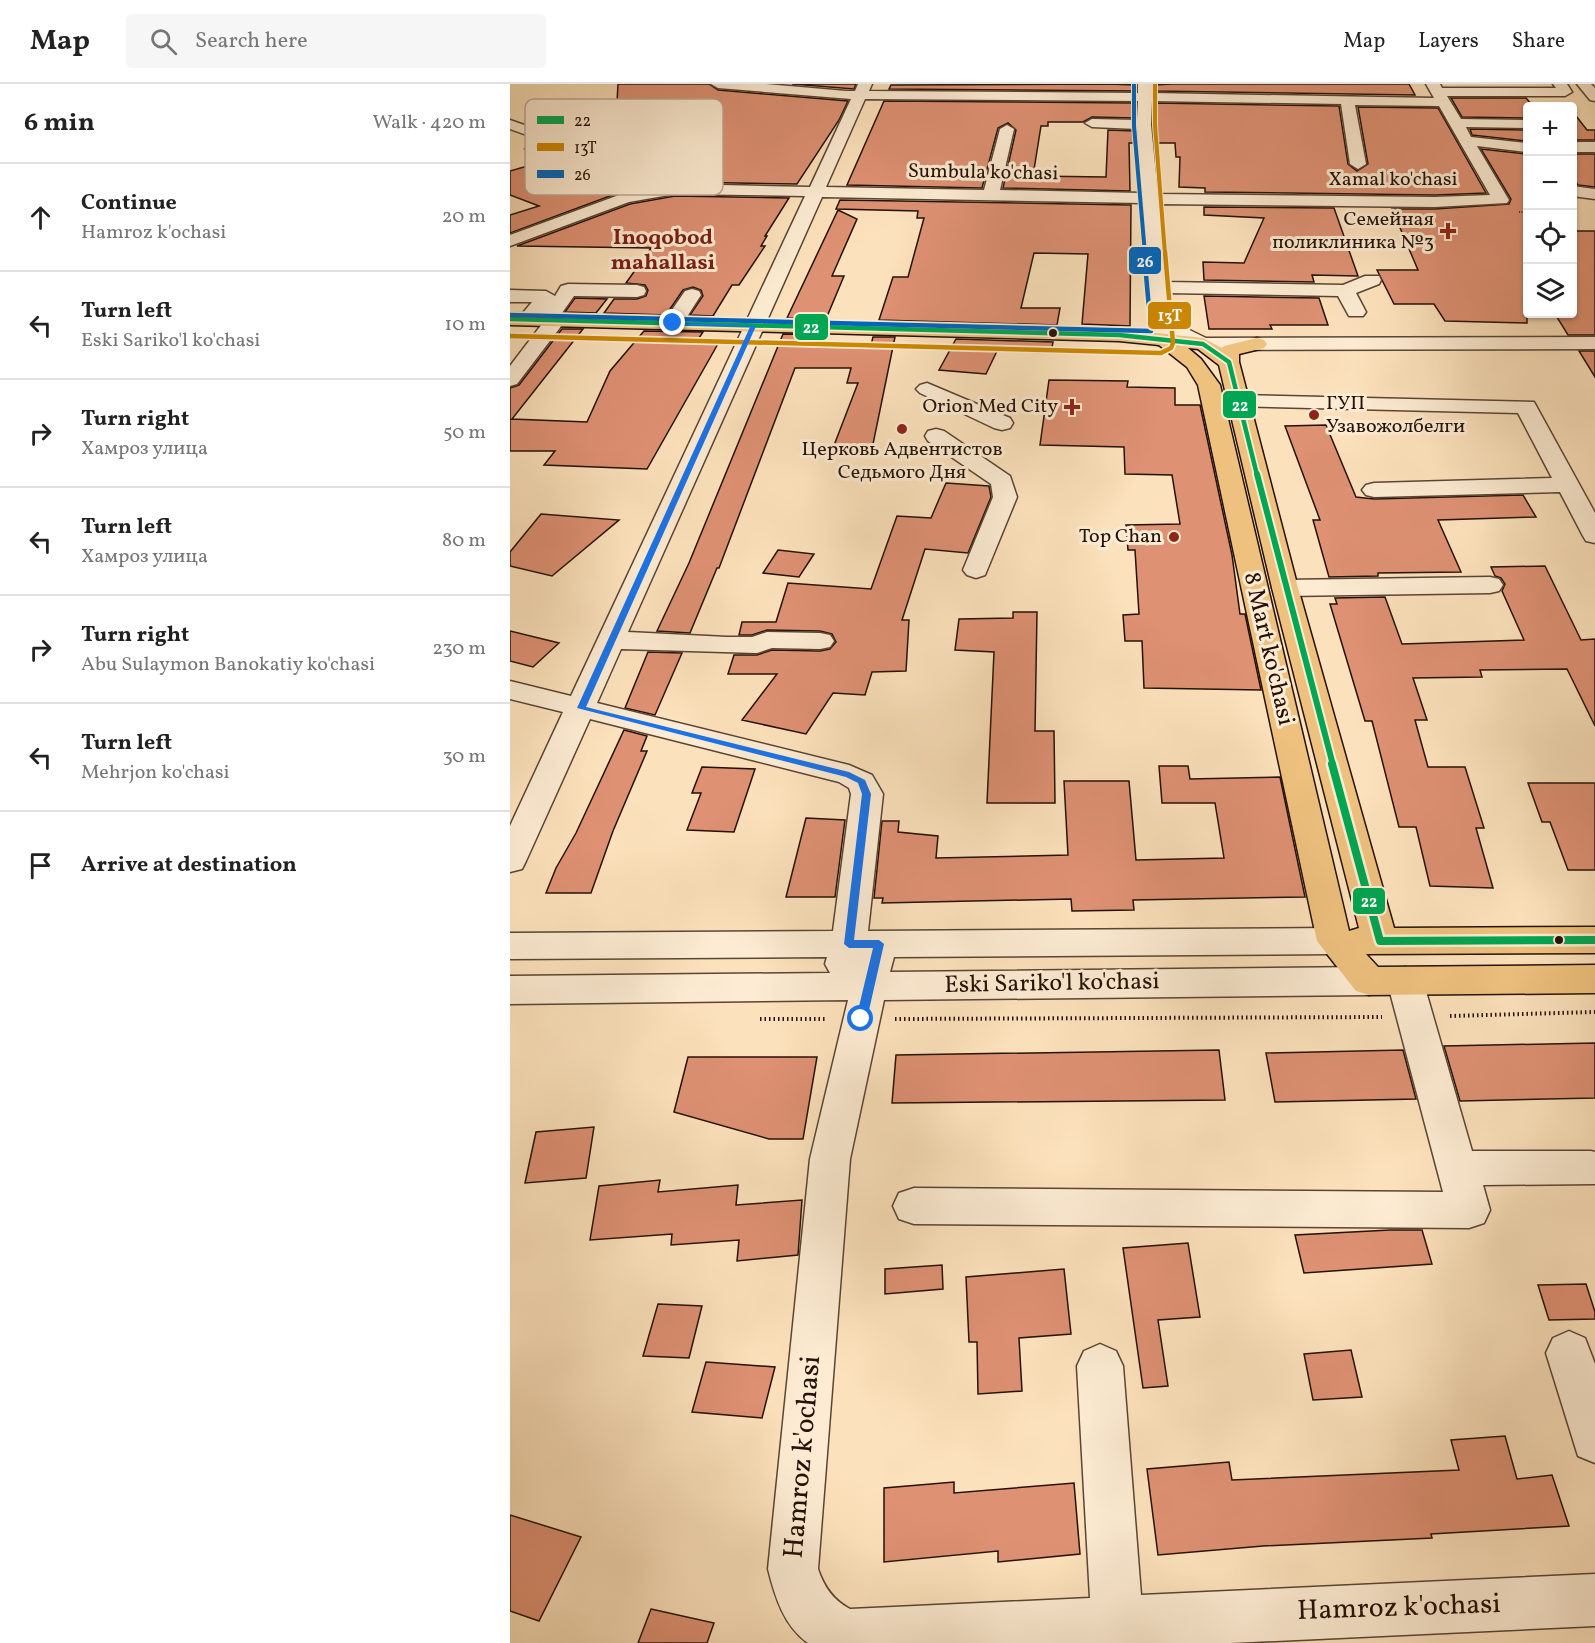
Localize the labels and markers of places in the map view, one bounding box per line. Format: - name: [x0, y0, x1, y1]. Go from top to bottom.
- place label: Семейная поликлиника №3: [1272, 206, 1434, 257]
- marker: Семейная поликлиника №3: [1439, 222, 1457, 240]
- unlabelled marker: [1047, 327, 1059, 339]
- place label: ГУП Узавожолбелги: [1326, 390, 1465, 441]
- place label: Orion Med City: [923, 393, 1058, 421]
- marker: Orion Med City: [1063, 398, 1081, 416]
- marker: ГУП Узавожолбелги: [1307, 408, 1321, 422]
- marker: Церковь Адвентистов Седьмого Дня: [895, 422, 909, 436]
- place label: Церковь Адвентистов Седьмого Дня: [801, 436, 1003, 487]
- place label: Top Chan: [1079, 523, 1162, 551]
- marker: Top Chan: [1167, 530, 1181, 544]
- unlabelled marker: [1553, 934, 1565, 946]

